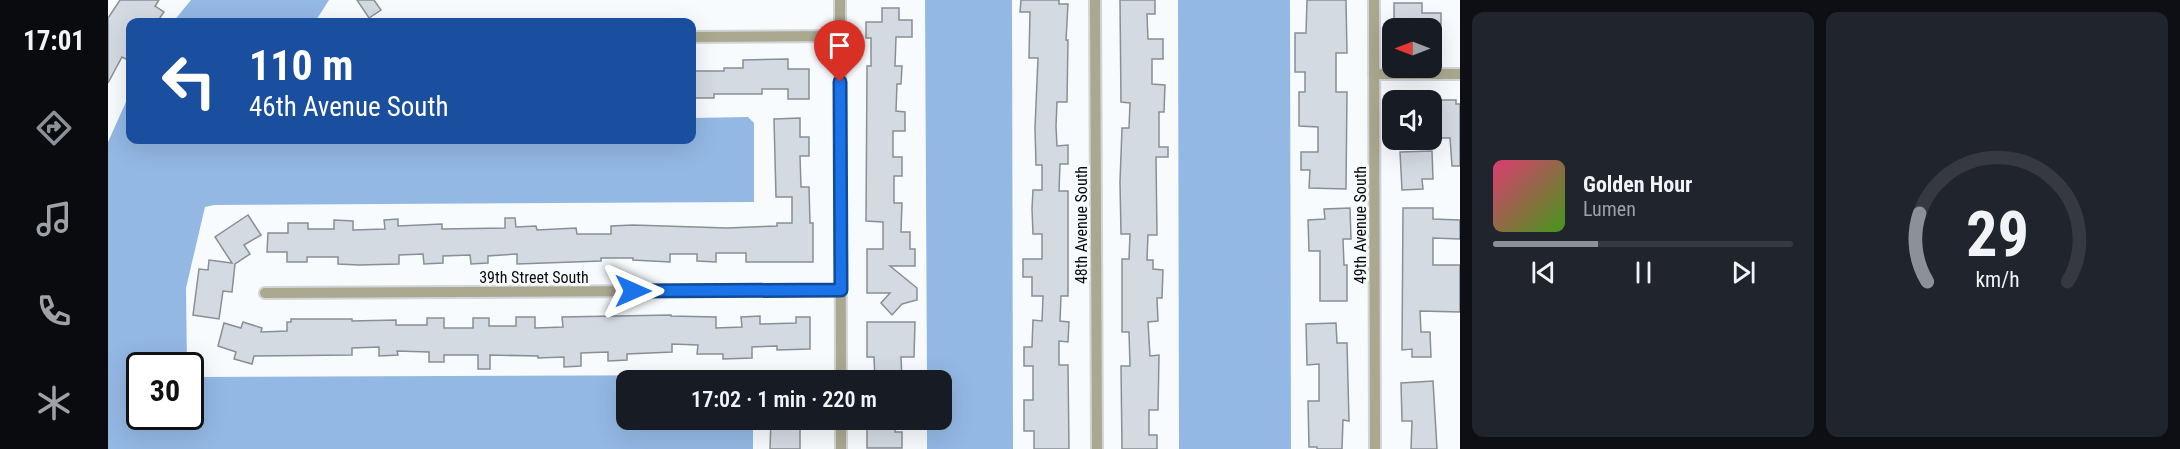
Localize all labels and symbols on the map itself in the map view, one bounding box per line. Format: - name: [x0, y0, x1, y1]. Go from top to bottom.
- north arrow: [1382, 18, 1442, 78]
- pin: [814, 20, 865, 82]
- street label: 48th Avenue South: [1072, 166, 1091, 284]
- street label: 49th Avenue South: [1351, 166, 1370, 284]
- position arrow: [601, 259, 665, 323]
- street label: 39th Street South: [479, 268, 589, 287]
- speed limit sign: 30: [126, 352, 204, 430]

